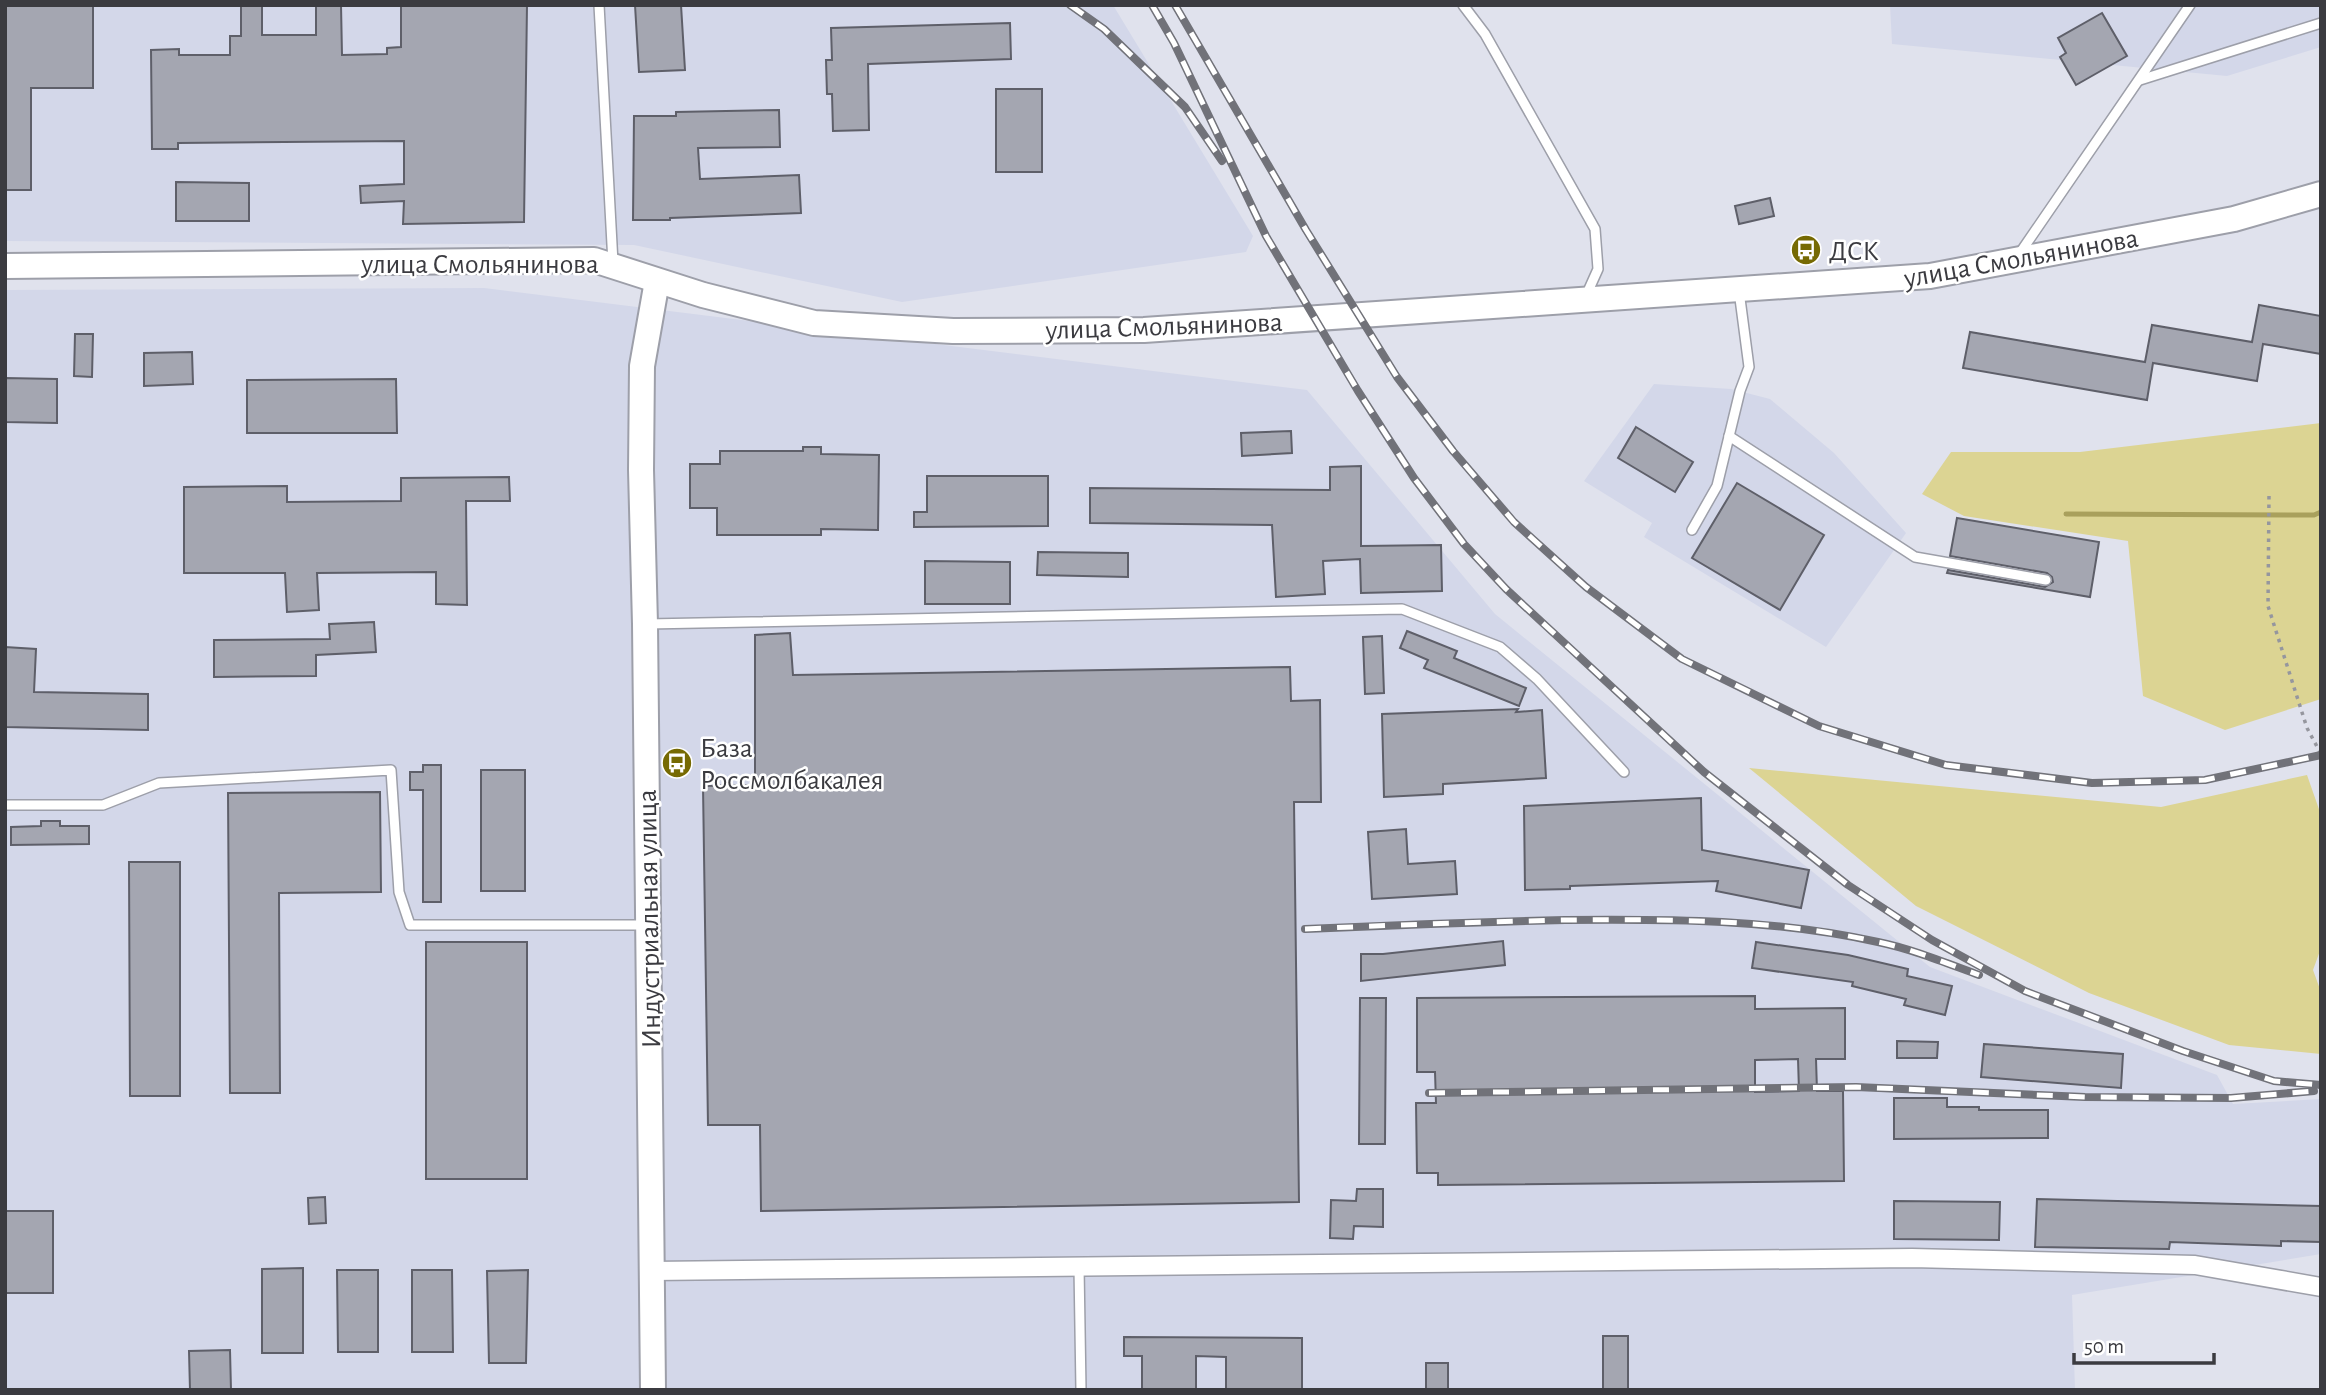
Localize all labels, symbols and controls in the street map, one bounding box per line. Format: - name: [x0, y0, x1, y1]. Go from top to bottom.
- street label: улица Смольянинова: [1901, 225, 2141, 294]
- bus stop icon: ДСК: [1789, 233, 1823, 267]
- place label: ДСК: [1829, 238, 1879, 266]
- street label: улица Смольянинова: [360, 251, 599, 279]
- street label: улица Смольянинова: [1044, 309, 1283, 345]
- place label: База Россмолбакалея: [700, 735, 884, 795]
- bus stop icon: База Россмолбакалея: [660, 746, 694, 780]
- street label: Индустриальная улица: [634, 789, 666, 1049]
- scale bar: [2074, 1322, 2214, 1366]
- text: 50 m: [2084, 1336, 2124, 1357]

